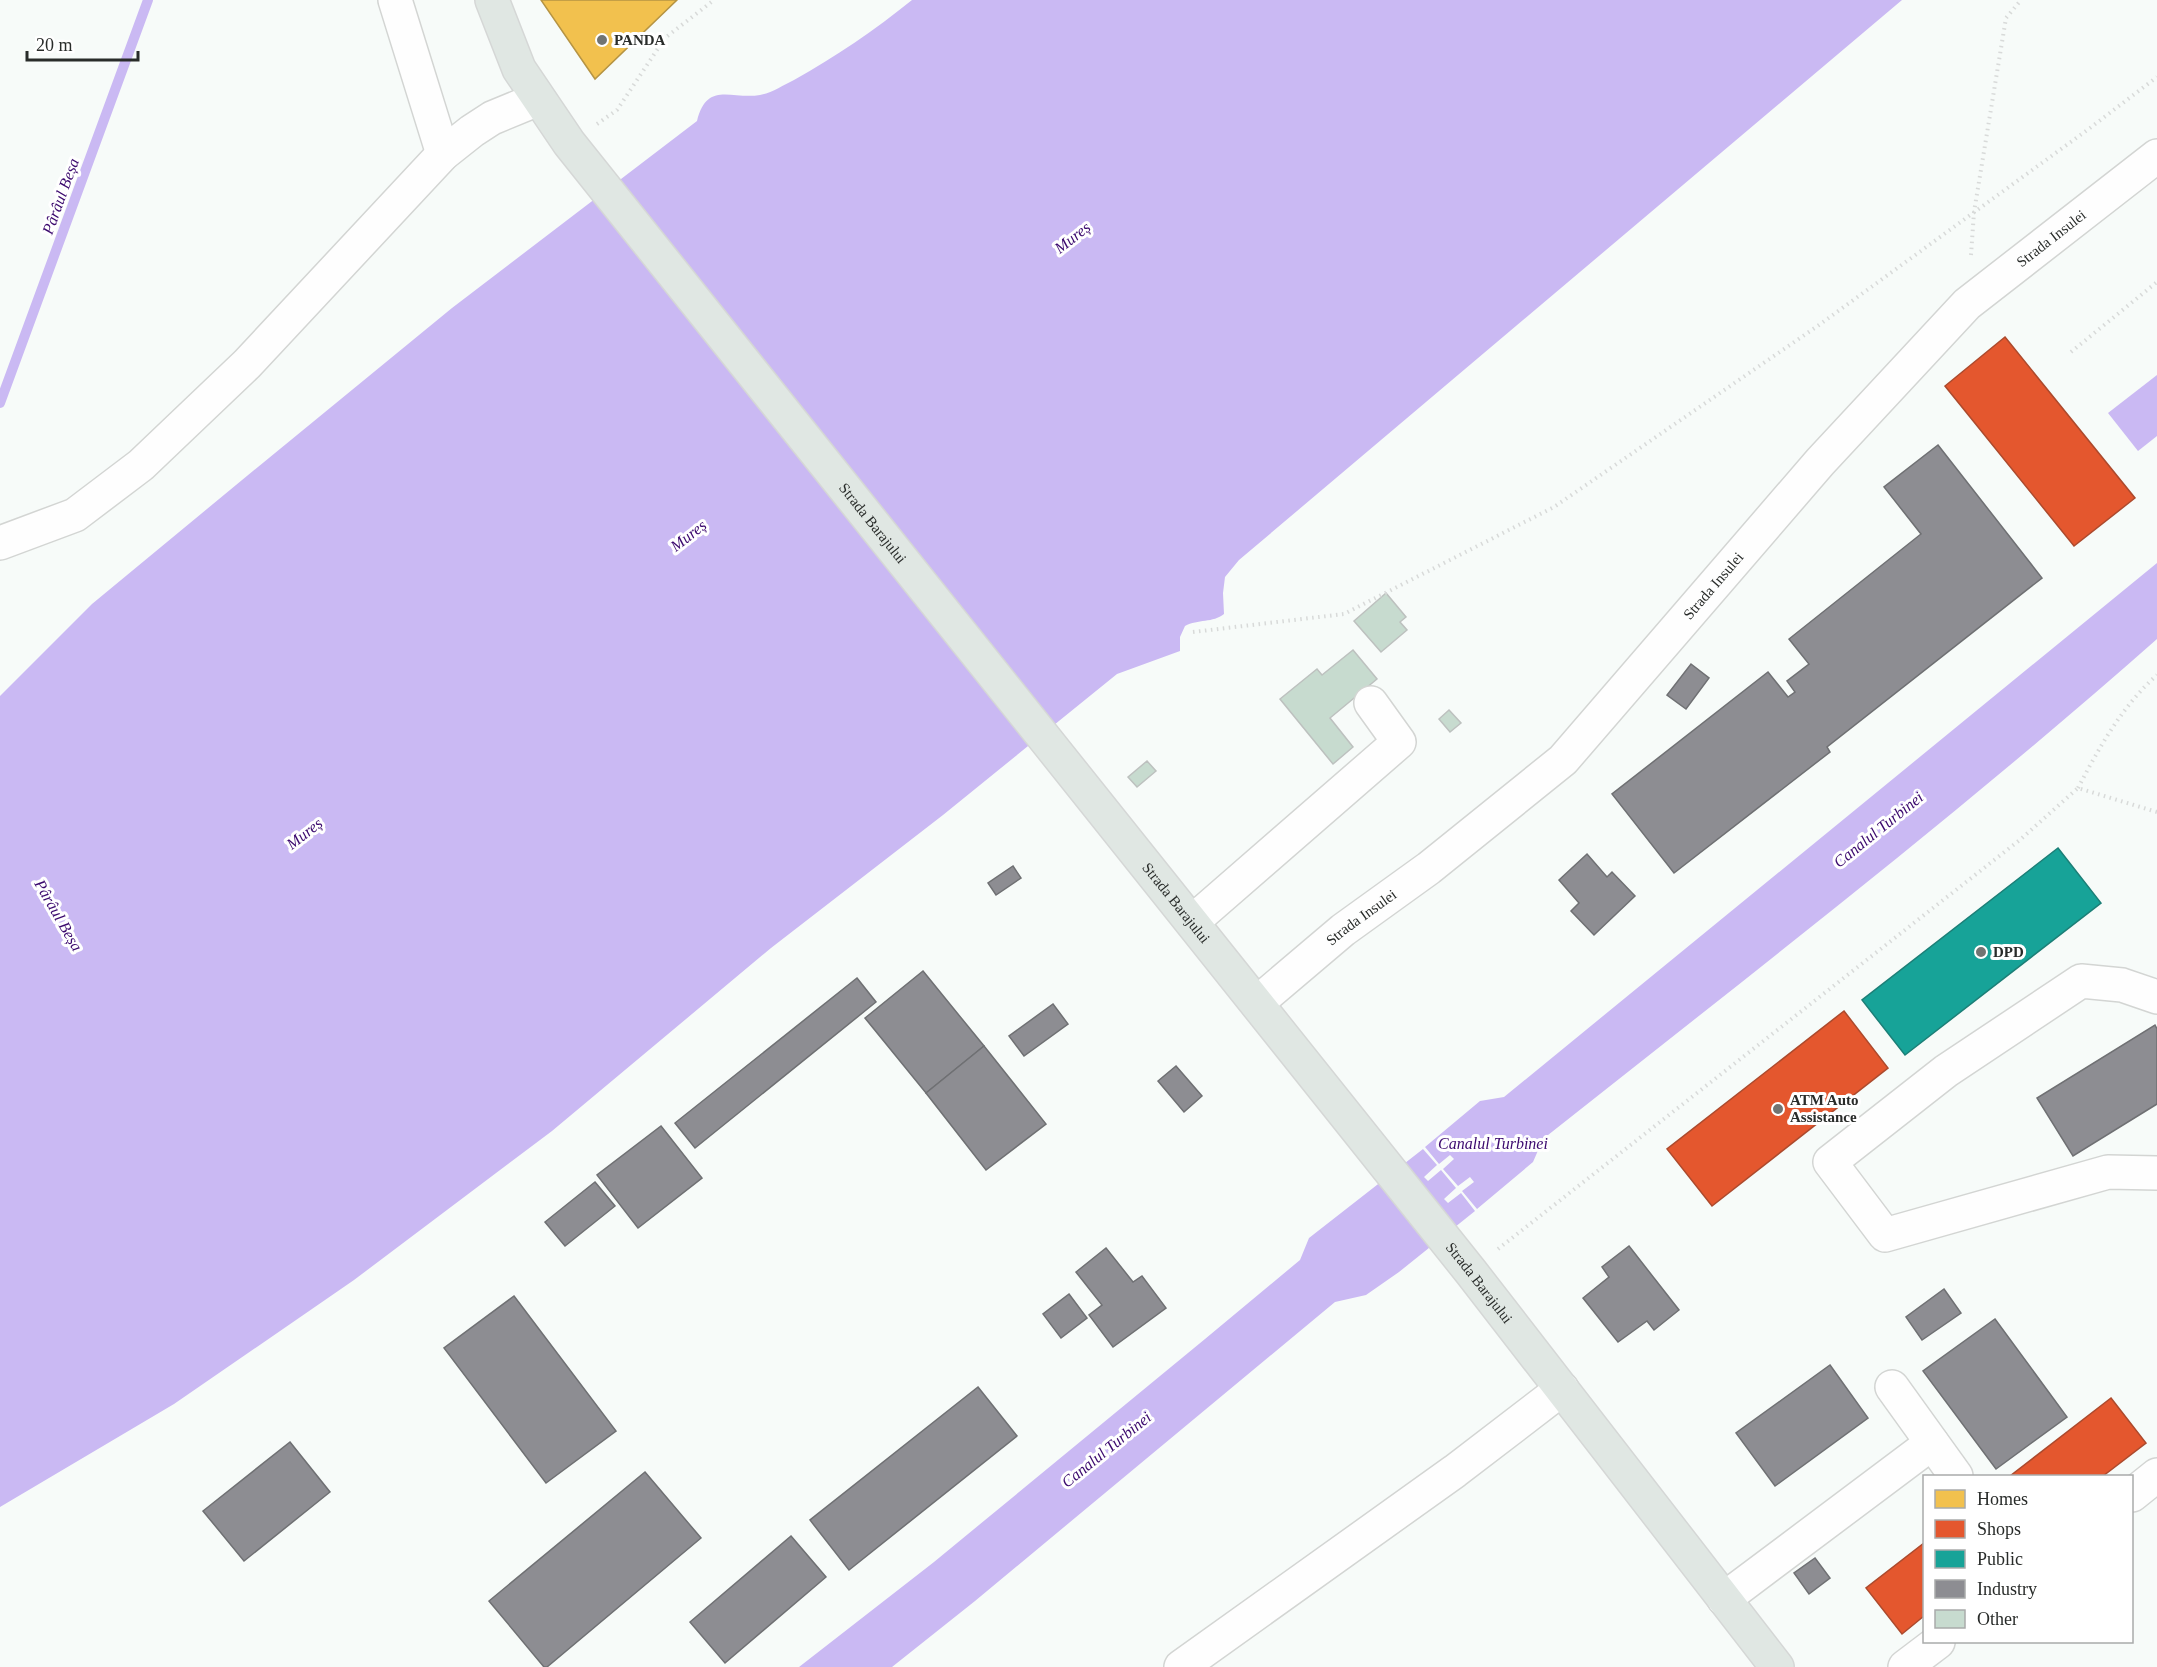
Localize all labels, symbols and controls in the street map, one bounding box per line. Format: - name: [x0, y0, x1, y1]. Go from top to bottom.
- scale bar: [27, 24, 138, 62]
- place label: PANDA: [614, 32, 666, 48]
- marker: PANDA: [595, 33, 609, 47]
- text: 20 m: [36, 35, 73, 55]
- water label: Pârâul Beșa: [39, 156, 83, 238]
- street label: Strada Insulei: [2014, 207, 2089, 270]
- water label: Mureș: [1050, 218, 1094, 258]
- street label: Strada Barajului: [836, 480, 910, 566]
- water label: Mureș: [666, 516, 710, 556]
- street label: Strada Insulei: [1680, 549, 1746, 622]
- water label: Canalul Turbinei: [1830, 788, 1926, 871]
- water label: Mureș: [282, 814, 326, 854]
- street label: Strada Barajului: [1139, 860, 1213, 946]
- water label: Pârâul Beșa: [30, 876, 86, 954]
- street label: Strada Insulei: [1323, 886, 1399, 949]
- place label: DPD: [1993, 944, 2024, 960]
- marker: DPD: [1974, 945, 1988, 959]
- place label: ATM Auto Assistance: [1790, 1092, 1858, 1125]
- marker: ATM Auto Assistance: [1771, 1102, 1785, 1116]
- water label: Canalul Turbinei: [1438, 1135, 1548, 1152]
- street label: Strada Barajului: [1443, 1239, 1516, 1326]
- water label: Canalul Turbinei: [1058, 1408, 1154, 1491]
- legend: [1923, 1475, 2133, 1643]
- text: Homes: [1977, 1489, 2028, 1509]
- text: Shops: [1977, 1519, 2021, 1539]
- text: Public: [1977, 1549, 2023, 1569]
- text: Industry: [1977, 1579, 2037, 1599]
- text: Other: [1977, 1609, 2018, 1629]

